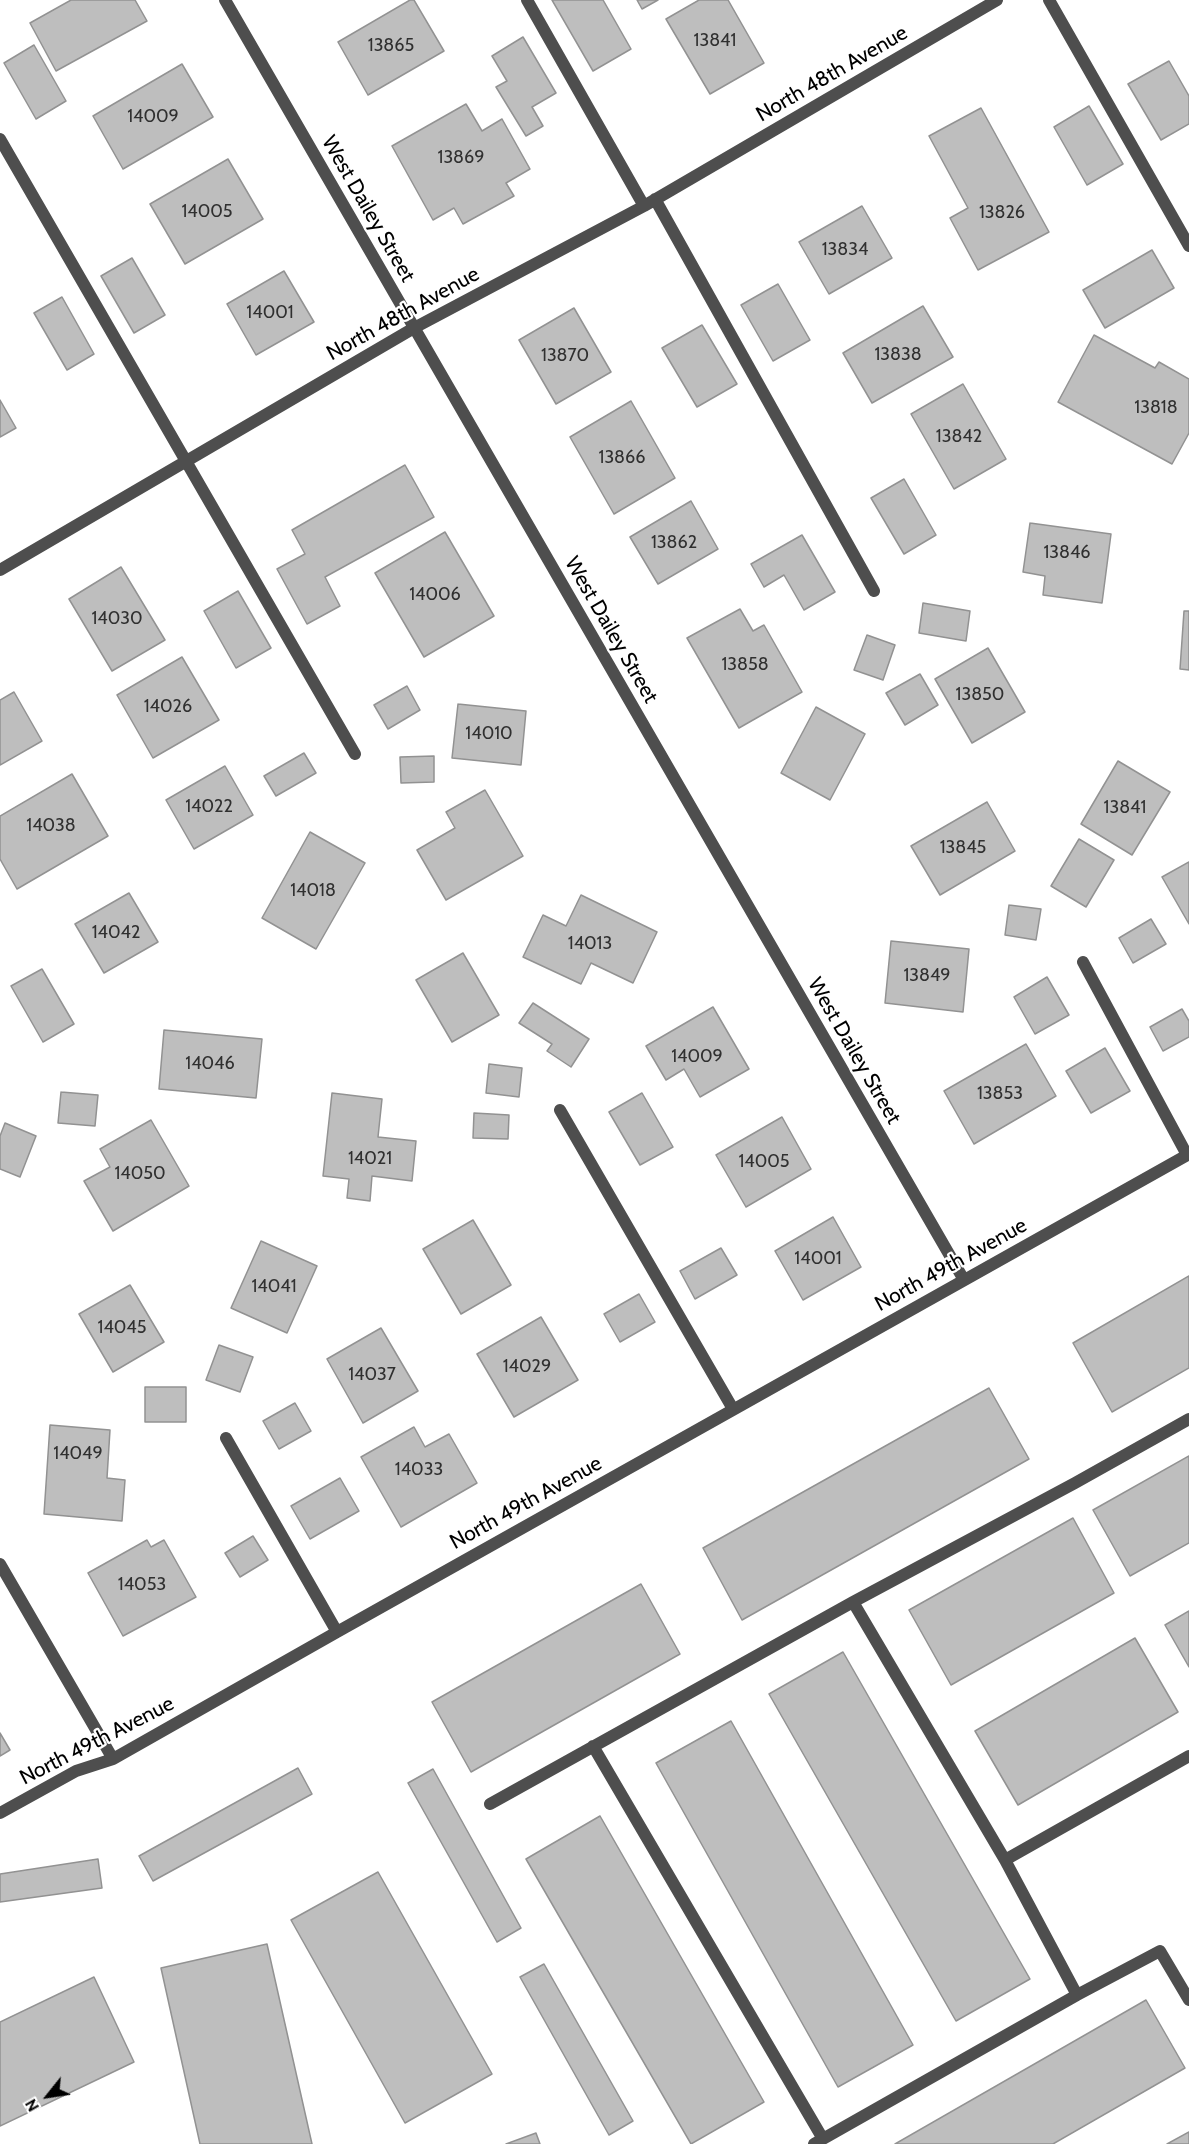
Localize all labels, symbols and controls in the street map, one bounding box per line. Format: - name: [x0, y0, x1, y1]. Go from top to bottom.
- street label: North 48th Avenue: [752, 20, 912, 128]
- house number: 13841: [694, 30, 736, 52]
- house number: 13865: [368, 35, 414, 57]
- house number: 14009: [127, 106, 179, 128]
- street label: West Dailey Street: [316, 131, 420, 287]
- house number: 13869: [438, 147, 484, 169]
- house number: 14005: [181, 201, 233, 223]
- house number: 13826: [979, 202, 1025, 224]
- house number: 13834: [822, 239, 868, 261]
- street label: North 48th Avenue: [322, 262, 484, 366]
- house number: 14001: [246, 302, 294, 324]
- house number: 13838: [874, 344, 922, 366]
- house number: 13870: [541, 345, 589, 367]
- house number: 13818: [1134, 397, 1178, 419]
- house number: 13842: [936, 426, 982, 448]
- house number: 13866: [599, 447, 645, 469]
- house number: 13862: [651, 532, 697, 554]
- house number: 13846: [1043, 542, 1091, 564]
- street label: West Dailey Street: [559, 552, 663, 708]
- house number: 14006: [409, 584, 461, 606]
- house number: 14030: [91, 608, 143, 630]
- house number: 13858: [721, 654, 769, 676]
- house number: 13850: [956, 684, 1004, 706]
- house number: 14026: [144, 696, 192, 718]
- house number: 14010: [465, 723, 513, 745]
- house number: 14022: [185, 796, 233, 818]
- house number: 13841: [1104, 797, 1146, 819]
- house number: 14038: [26, 815, 76, 837]
- house number: 13845: [940, 837, 986, 859]
- house number: 14018: [290, 880, 336, 902]
- house number: 14042: [92, 922, 140, 944]
- house number: 14013: [568, 933, 612, 955]
- house number: 13849: [903, 965, 951, 987]
- street label: West Dailey Street: [802, 973, 906, 1129]
- house number: 14009: [671, 1046, 723, 1068]
- house number: 14046: [185, 1053, 235, 1075]
- house number: 13853: [977, 1083, 1023, 1105]
- house number: 14021: [348, 1148, 392, 1170]
- house number: 14005: [738, 1151, 790, 1173]
- house number: 14050: [114, 1163, 166, 1185]
- street label: North 49th Avenue: [871, 1213, 1031, 1317]
- house number: 14001: [794, 1248, 842, 1270]
- house number: 14041: [251, 1276, 297, 1298]
- house number: 14045: [98, 1317, 146, 1339]
- house number: 14029: [503, 1356, 551, 1378]
- house number: 14037: [348, 1364, 396, 1386]
- house number: 14049: [53, 1443, 103, 1465]
- street label: North 49th Avenue: [446, 1451, 606, 1555]
- house number: 14033: [395, 1459, 443, 1481]
- house number: 14053: [118, 1574, 166, 1596]
- street label: North 49th Avenue: [16, 1691, 178, 1791]
- north arrow: [18, 2066, 78, 2126]
- text: N: [21, 2096, 43, 2115]

